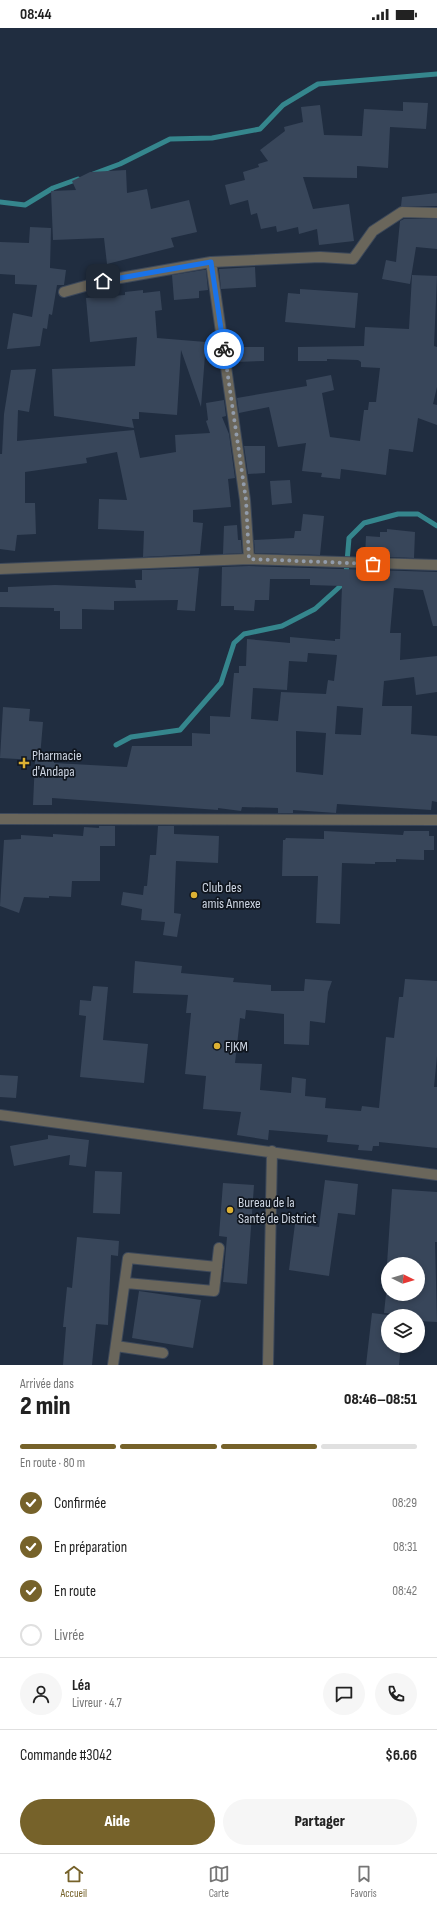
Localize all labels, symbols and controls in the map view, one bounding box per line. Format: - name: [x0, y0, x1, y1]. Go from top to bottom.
- text: 08:44: [20, 5, 52, 24]
- pin: [86, 264, 120, 298]
- icon: home: [92, 270, 114, 292]
- courier: [204, 329, 244, 369]
- icon: bike: [213, 338, 235, 360]
- pin: [356, 547, 390, 581]
- icon: bag: [362, 553, 384, 575]
- place label: Pharmacie d'Andapa: [32, 747, 82, 780]
- marker: Pharmacie d'Andapa: [19, 758, 29, 768]
- place label: Club des amis Annexe: [202, 879, 261, 912]
- marker: Club des amis Annexe: [189, 890, 199, 900]
- place label: FJKM: [225, 1038, 248, 1055]
- marker: FJKM: [212, 1041, 222, 1051]
- place label: Bureau de la Santé de District: [238, 1194, 316, 1227]
- marker: Bureau de la Santé de District: [225, 1205, 235, 1215]
- north arrow: [381, 1257, 425, 1301]
- map controls: [381, 1257, 425, 1353]
- button: layers: [381, 1309, 425, 1353]
- text: Arrivée dans: [20, 1376, 74, 1392]
- text: 08:46–08:51: [344, 1390, 417, 1409]
- text: 2 min: [20, 1391, 70, 1422]
- text: En route · 80 m: [20, 1455, 85, 1471]
- icon: check: [20, 1492, 42, 1514]
- text: Confirmée: [54, 1494, 106, 1513]
- text: 08:29: [392, 1495, 417, 1511]
- icon: check: [20, 1536, 42, 1558]
- text: En préparation: [54, 1538, 127, 1557]
- text: 08:31: [393, 1539, 417, 1555]
- icon: check: [20, 1580, 42, 1602]
- text: En route: [54, 1582, 96, 1601]
- text: 08:42: [392, 1583, 417, 1599]
- text: Livrée: [54, 1626, 84, 1645]
- button: person: [20, 1673, 62, 1715]
- button: chat: [323, 1673, 365, 1715]
- button: phone: [375, 1673, 417, 1715]
- text: Léa: [72, 1676, 90, 1695]
- text: Livreur · 4.7: [72, 1695, 122, 1711]
- text: Commande #3042: [20, 1746, 112, 1765]
- text: $6.66: [385, 1746, 417, 1765]
- button: Aide: [20, 1799, 215, 1845]
- button: Partager: [223, 1799, 417, 1845]
- tab: Accueil: [60, 1863, 87, 1900]
- tab: Carte: [208, 1863, 230, 1900]
- tab: Favoris: [351, 1863, 377, 1900]

